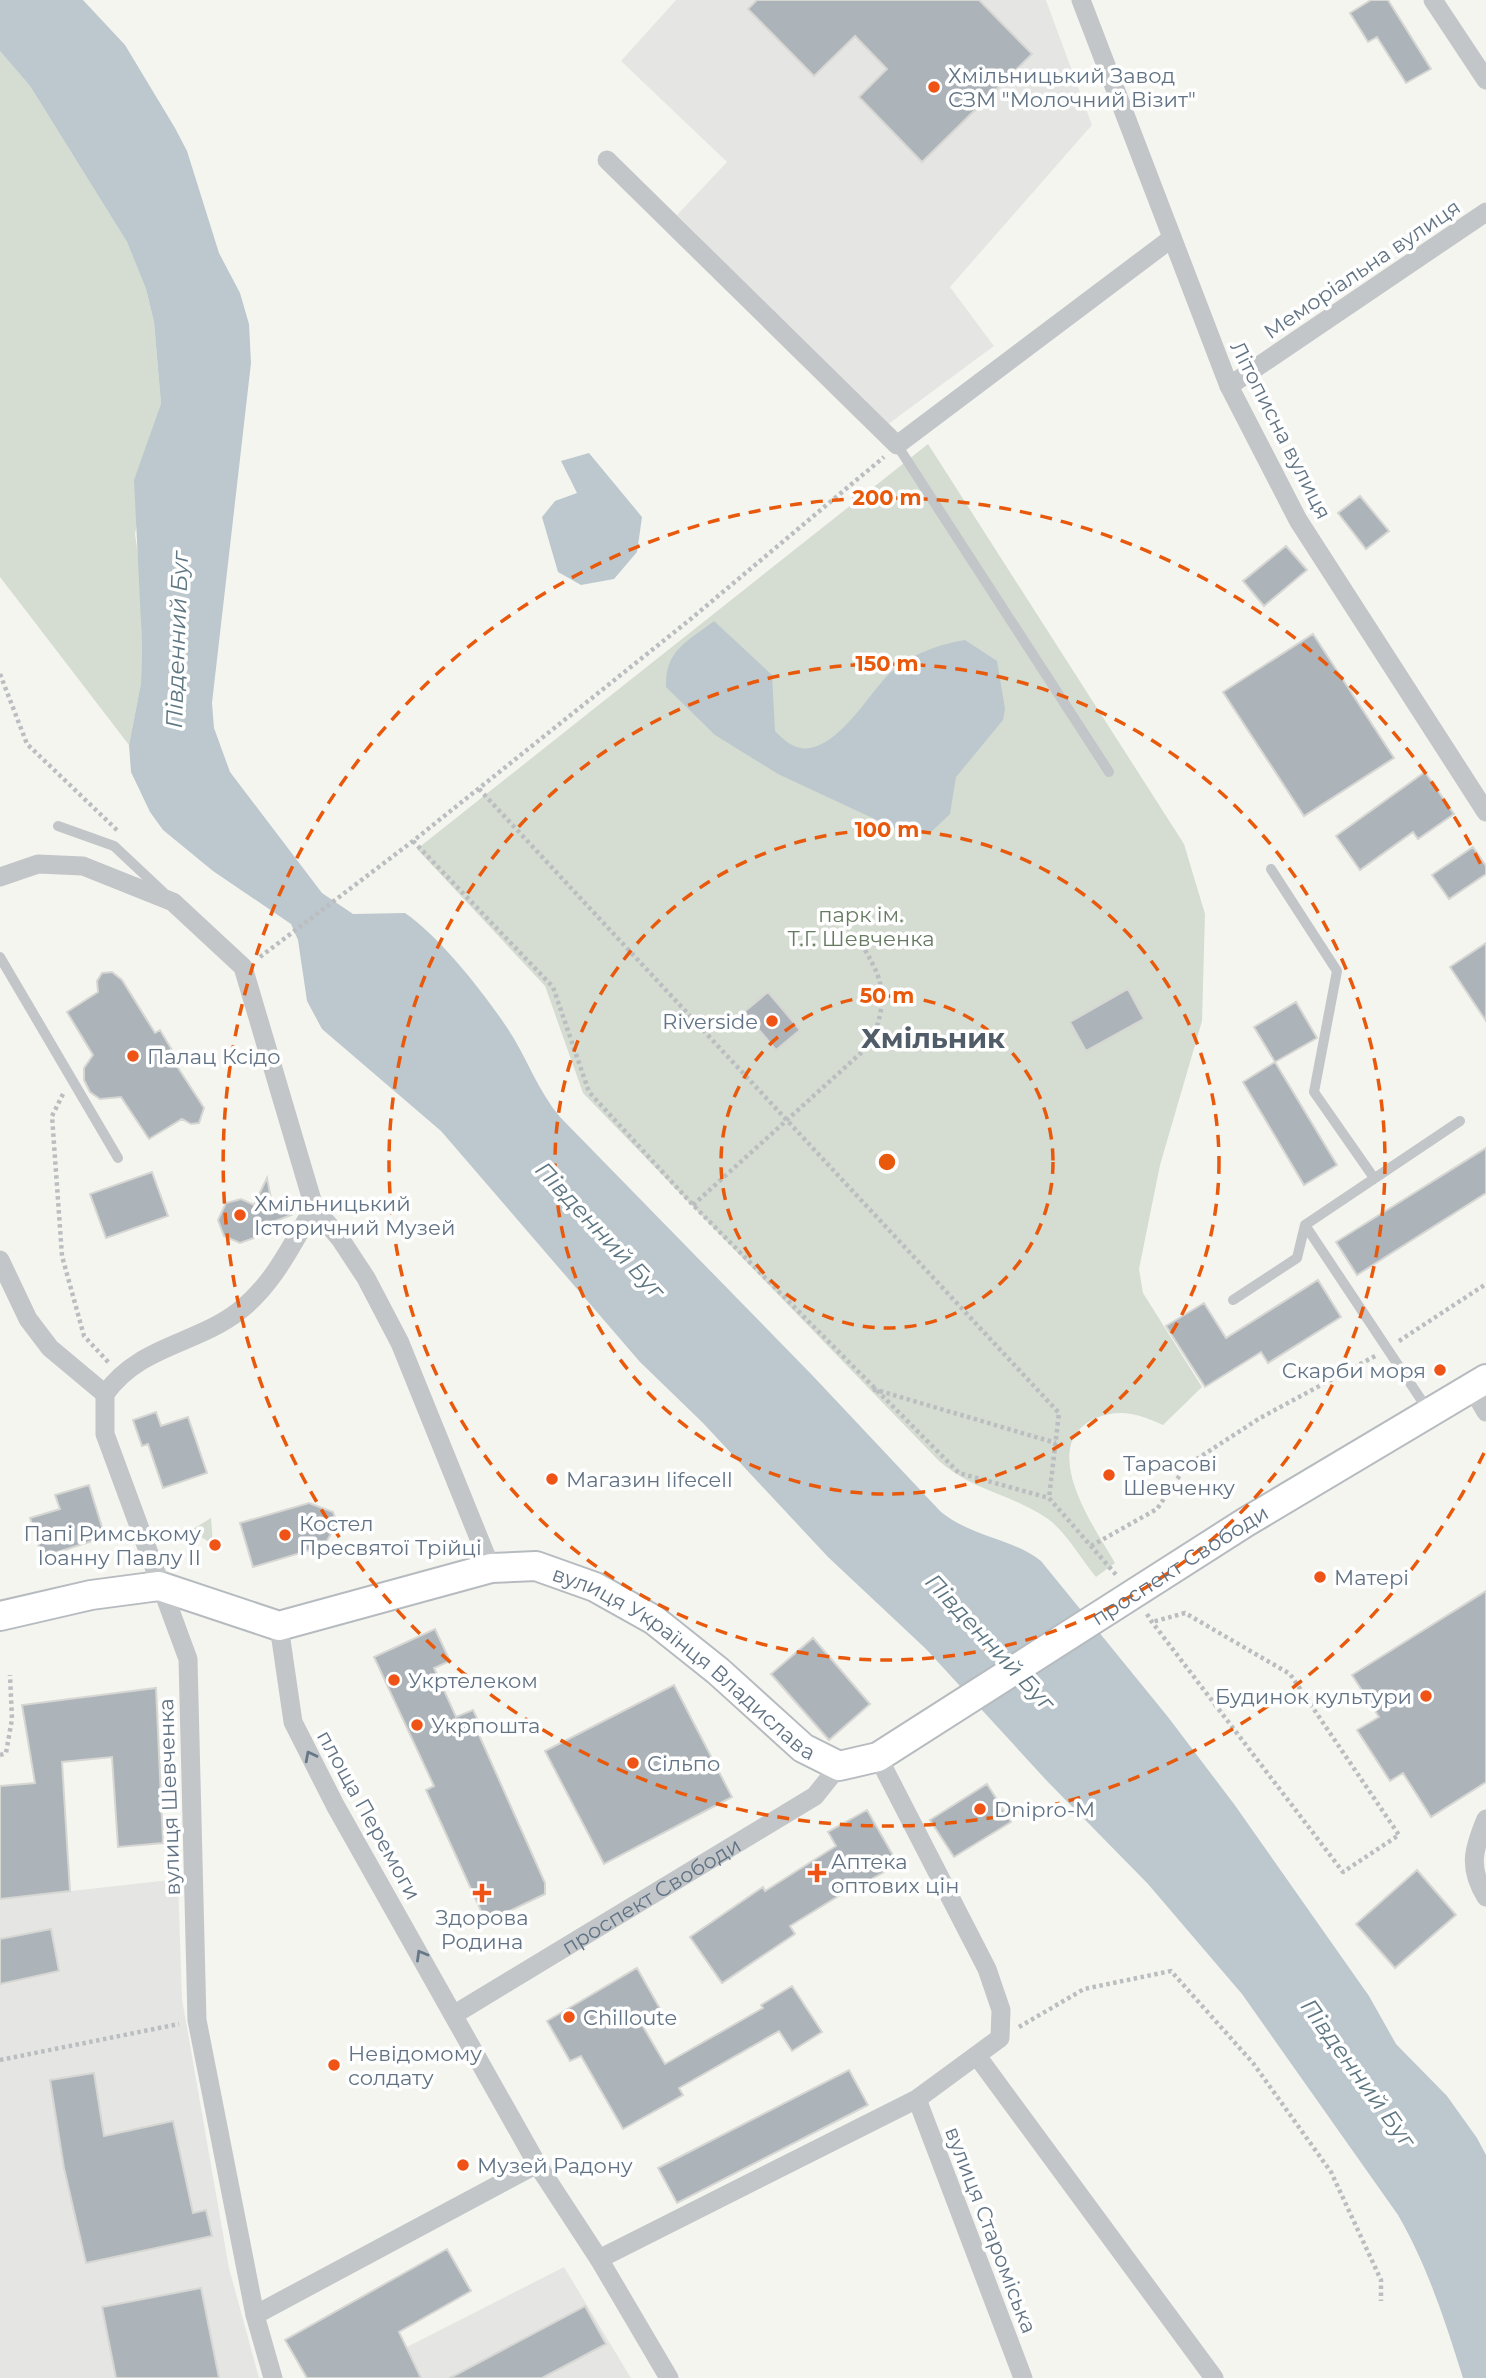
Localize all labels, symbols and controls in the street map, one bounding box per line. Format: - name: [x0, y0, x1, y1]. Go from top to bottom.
- place label: Хмільницький Завод СЗМ "Молочний Візит": [948, 63, 1196, 112]
- marker: Хмільницький Завод СЗМ "Молочний Візит": [926, 79, 942, 95]
- street label: Меморіальна вулиця: [1259, 194, 1465, 344]
- street label: Літописна вулиця: [1225, 337, 1337, 523]
- text: 200 m: [853, 485, 921, 510]
- water label: Південний Буг: [160, 549, 194, 729]
- text: 150 m: [856, 651, 918, 676]
- text: 100 m: [855, 817, 919, 842]
- park label: парк ім. Т.Г. Шевченка: [788, 902, 934, 951]
- text: 50 m: [860, 983, 914, 1008]
- place label: Riverside: [662, 1009, 758, 1034]
- marker: Riverside: [764, 1013, 780, 1029]
- district label: Хмільник: [861, 1021, 1005, 1055]
- place label: Палац Ксідо: [147, 1044, 281, 1069]
- marker: Палац Ксідо: [125, 1048, 141, 1064]
- centre of rings: [875, 1150, 899, 1174]
- water label: Південний Буг: [529, 1156, 672, 1306]
- place label: Хмільницький Історичний Музей: [254, 1191, 455, 1240]
- marker: Хмільницький Історичний Музей: [232, 1207, 248, 1223]
- place label: Скарби моря: [1282, 1358, 1426, 1383]
- marker: Скарби моря: [1432, 1362, 1448, 1378]
- place label: Тарасові Шевченку: [1123, 1451, 1235, 1500]
- place label: Магазин lifecell: [566, 1467, 733, 1492]
- marker: Тарасові Шевченку: [1101, 1467, 1117, 1483]
- marker: Магазин lifecell: [544, 1471, 560, 1487]
- street label: проспект Свободи: [1086, 1499, 1273, 1630]
- place label: Костел Пресвятої Трійці: [299, 1511, 482, 1560]
- place label: Папі Римському Іоанну Павлу ІІ: [23, 1521, 201, 1570]
- marker: Костел Пресвятої Трійці: [277, 1527, 293, 1543]
- marker: Папі Римському Іоанну Павлу ІІ: [207, 1537, 223, 1553]
- street label: вулиця Українця Владислава: [549, 1560, 820, 1765]
- place label: Матері: [1334, 1565, 1409, 1590]
- water label: Південний Буг: [919, 1568, 1062, 1718]
- marker: Матері: [1312, 1569, 1328, 1585]
- place label: Укртелеком: [408, 1668, 538, 1693]
- marker: Укртелеком: [386, 1672, 402, 1688]
- place label: Будинок культури: [1215, 1684, 1412, 1709]
- marker: Будинок культури: [1418, 1688, 1434, 1704]
- street label: вулиця Шевченка: [153, 1698, 185, 1896]
- place label: Укрпошта: [431, 1713, 540, 1738]
- marker: Укрпошта: [409, 1717, 425, 1733]
- street label: площа Перемоги: [312, 1726, 426, 1904]
- one-way arrow: [305, 1751, 319, 1763]
- place label: Сільпо: [647, 1751, 720, 1776]
- marker: Сільпо: [625, 1755, 641, 1771]
- place label: Dnipro-M: [994, 1797, 1095, 1822]
- marker: Dnipro-M: [972, 1801, 988, 1817]
- street label: проспект Свободи: [557, 1832, 745, 1959]
- place label: Аптека оптових цін: [831, 1849, 959, 1898]
- marker: Аптека оптових цін: [809, 1865, 825, 1881]
- marker: Здорова Родина: [474, 1885, 490, 1901]
- place label: Здорова Родина: [436, 1905, 528, 1954]
- one-way arrow: [416, 1950, 429, 1963]
- water label: Південний Буг: [1295, 1993, 1423, 2155]
- place label: Chilloute: [583, 2005, 677, 2030]
- marker: Chilloute: [561, 2009, 577, 2025]
- place label: Невідомому солдату: [348, 2041, 482, 2090]
- marker: Невідомому солдату: [326, 2057, 342, 2073]
- street label: вулиця Староміська: [940, 2123, 1042, 2337]
- place label: Музей Радону: [477, 2153, 633, 2178]
- marker: Музей Радону: [455, 2157, 471, 2173]

